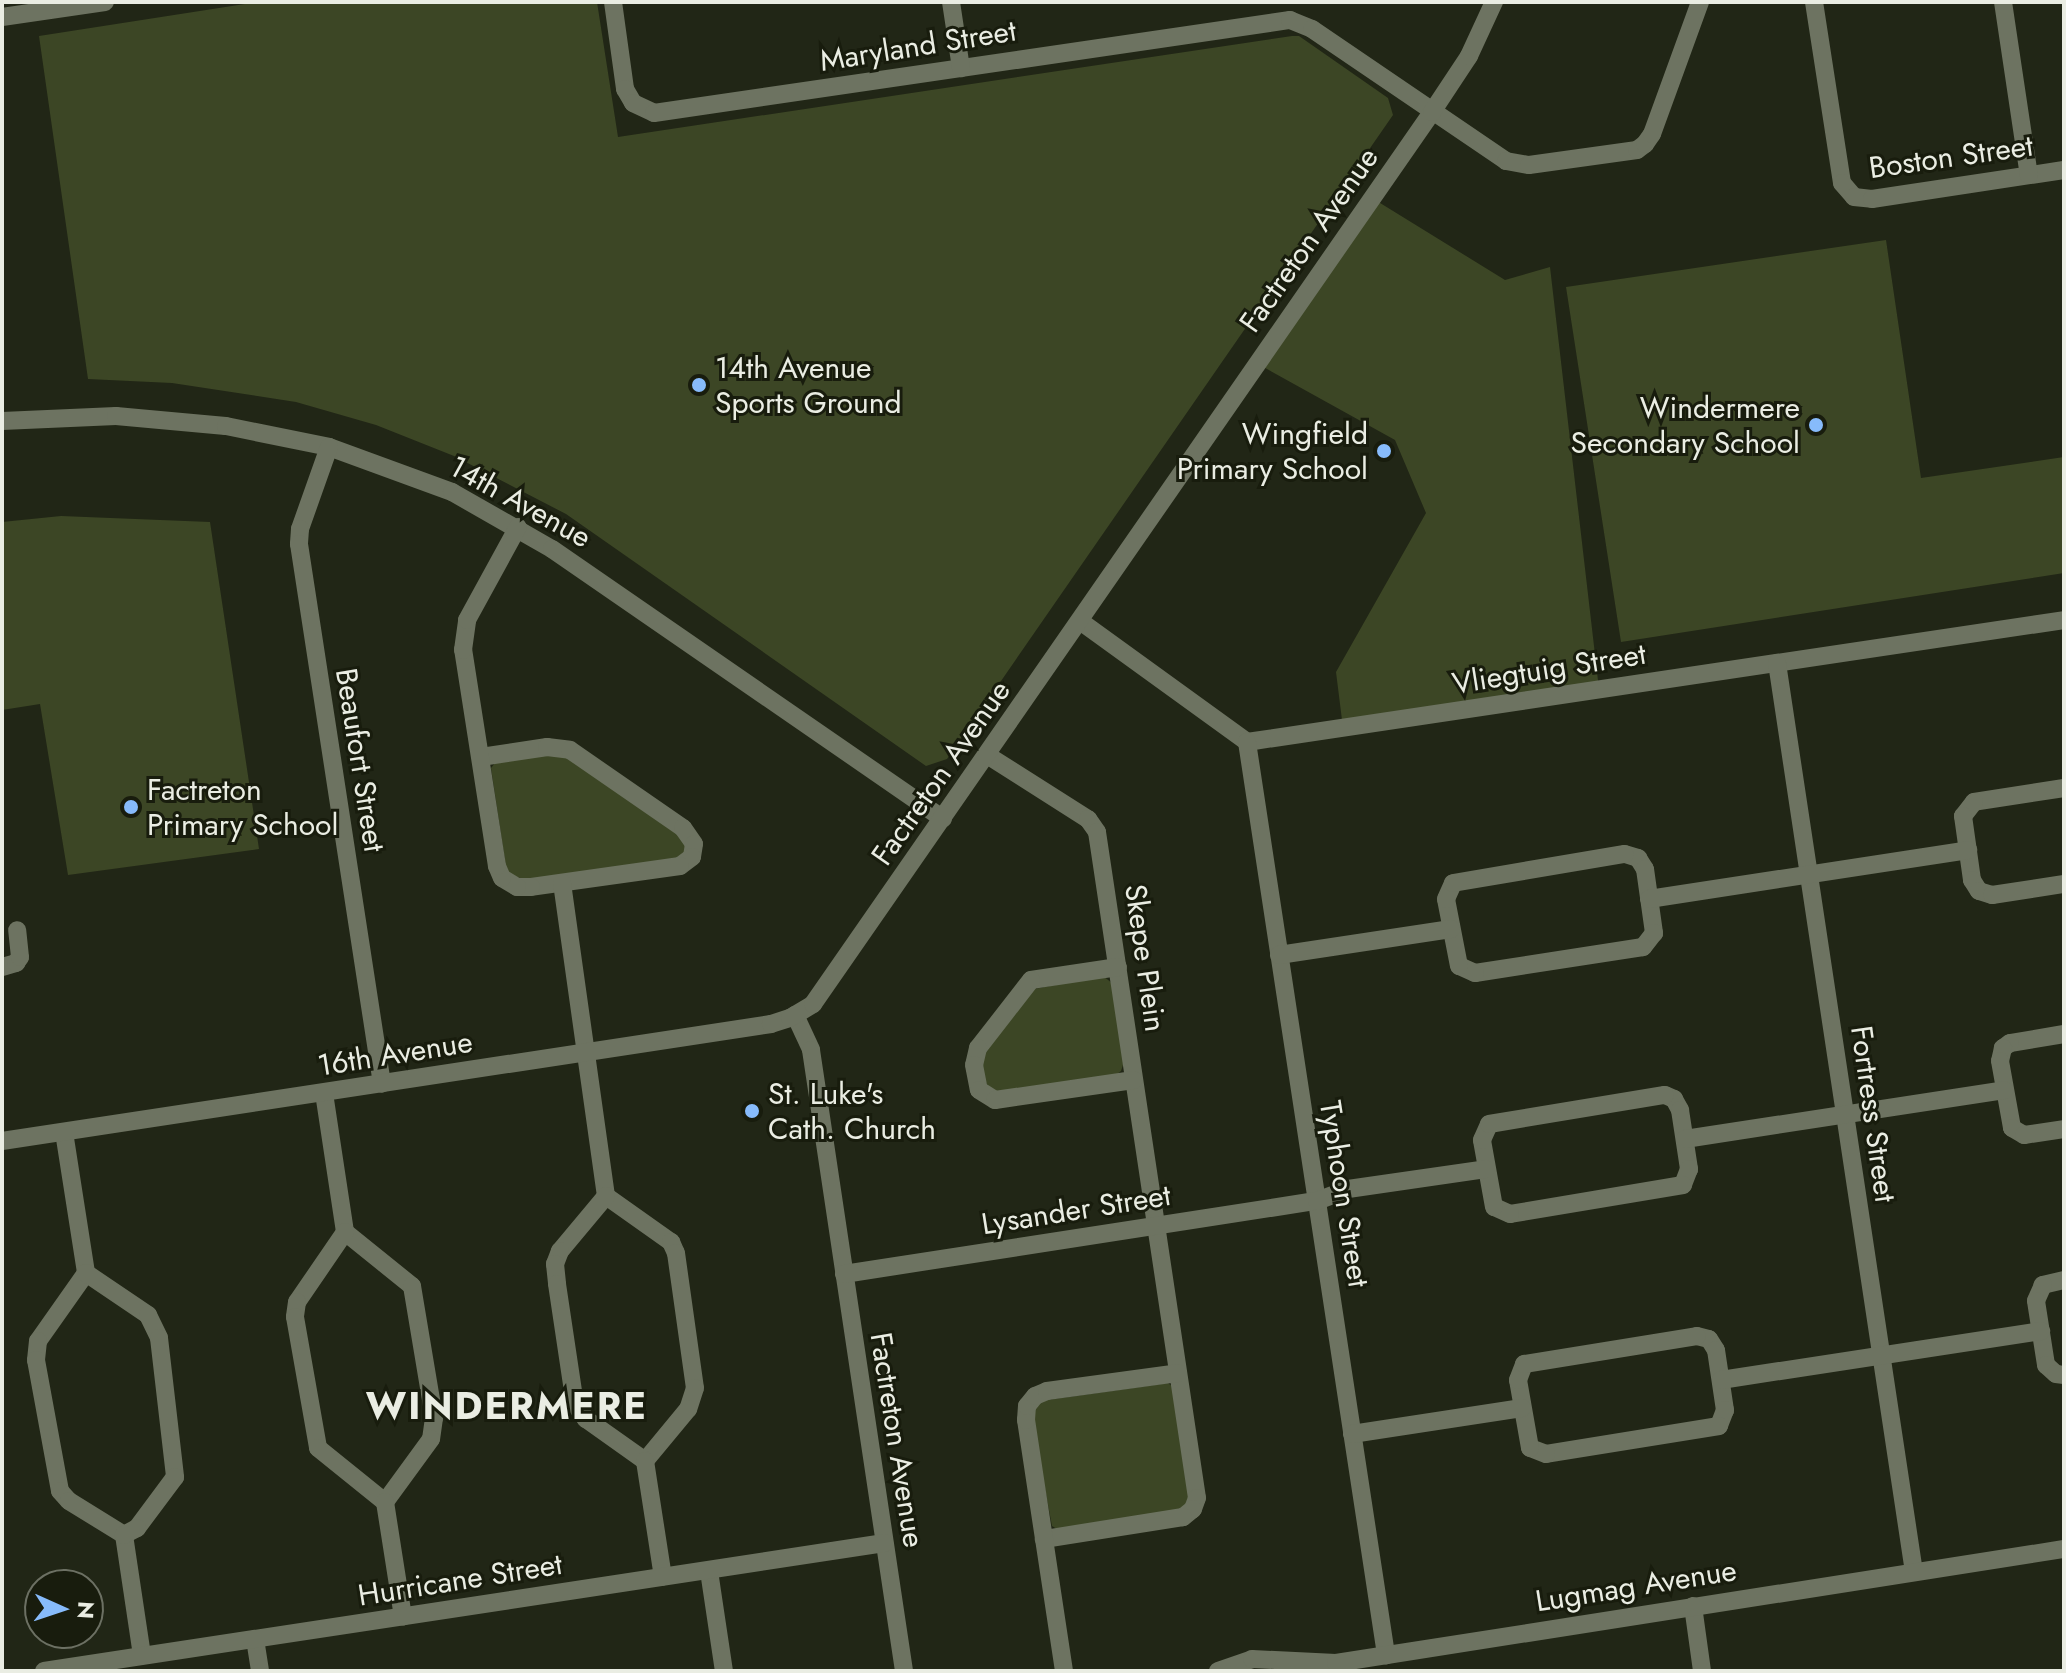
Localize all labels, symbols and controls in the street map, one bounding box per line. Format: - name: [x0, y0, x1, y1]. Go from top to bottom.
- street label: Maryland Street: [817, 13, 1019, 79]
- street label: Boston Street: [1867, 128, 2035, 186]
- street label: Factreton Avenue: [1232, 141, 1386, 339]
- place label: 14th Avenue Sports Ground: [715, 350, 902, 420]
- marker: 14th Avenue Sports Ground: [690, 376, 708, 394]
- place label: Windermere Secondary School: [1571, 390, 1800, 460]
- place label: Wingfield Primary School: [1177, 416, 1368, 486]
- marker: Windermere Secondary School: [1807, 416, 1825, 434]
- marker: Wingfield Primary School: [1375, 442, 1393, 460]
- street label: 14th Avenue: [443, 448, 597, 556]
- street label: Vliegtuig Street: [1450, 636, 1648, 702]
- street label: Beaufort Street: [328, 666, 392, 854]
- street label: Factreton Avenue: [864, 674, 1018, 872]
- place label: Factreton Primary School: [147, 772, 338, 842]
- marker: Factreton Primary School: [122, 798, 140, 816]
- street label: Skepe Plein: [1117, 882, 1173, 1034]
- street label: Fortress Street: [1843, 1023, 1903, 1205]
- street label: 16th Avenue: [315, 1024, 475, 1084]
- place label: St. Luke's Cath. Church: [768, 1076, 936, 1146]
- street label: Typhoon Street: [1312, 1098, 1376, 1290]
- marker: St. Luke's Cath. Church: [743, 1102, 761, 1120]
- street label: Lysander Street: [979, 1177, 1173, 1243]
- street label: Factreton Avenue: [862, 1330, 932, 1550]
- district label: WINDERMERE: [366, 1383, 648, 1429]
- street label: Hurricane Street: [355, 1546, 565, 1614]
- street label: Lugmag Avenue: [1533, 1552, 1739, 1620]
- north arrow: [24, 1569, 104, 1649]
- text: N: [70, 1601, 102, 1620]

